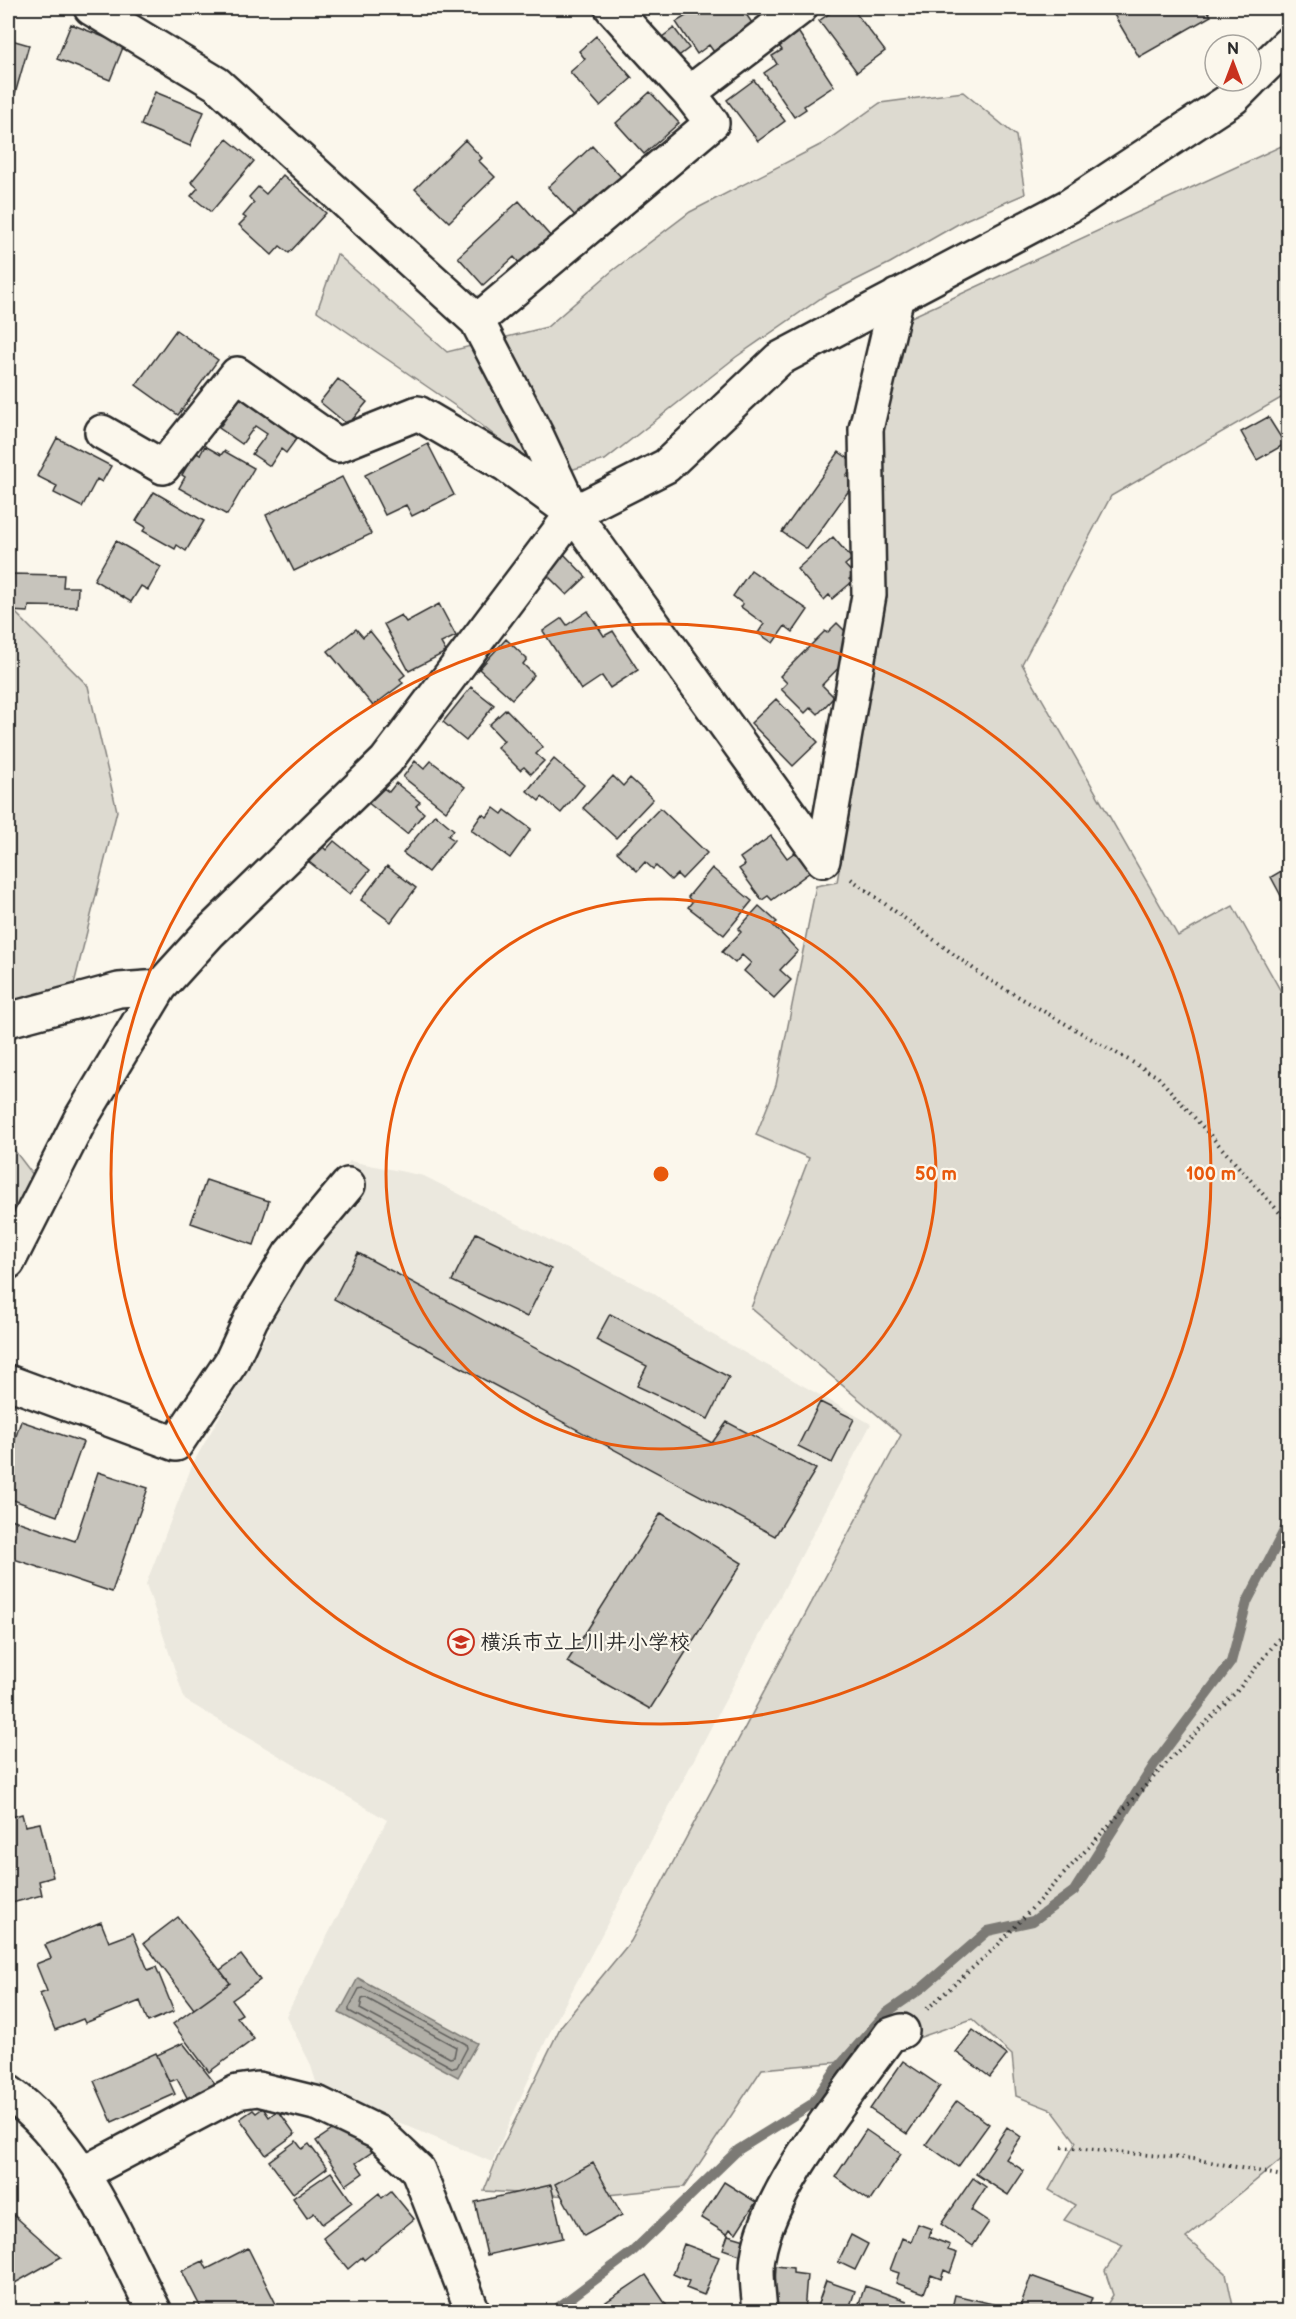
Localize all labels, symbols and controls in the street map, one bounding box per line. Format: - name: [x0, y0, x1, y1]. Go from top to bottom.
- north arrow: [1203, 33, 1263, 93]
- text: N: [1227, 40, 1239, 59]
- centre of rings: [651, 1164, 671, 1184]
- text: 50 m: [915, 1164, 957, 1185]
- text: 100 m: [1186, 1164, 1236, 1185]
- school or university icon: 横浜市立上川井小学校: [446, 1627, 476, 1657]
- place label: 横浜市立上川井小学校: [480, 1630, 690, 1655]

